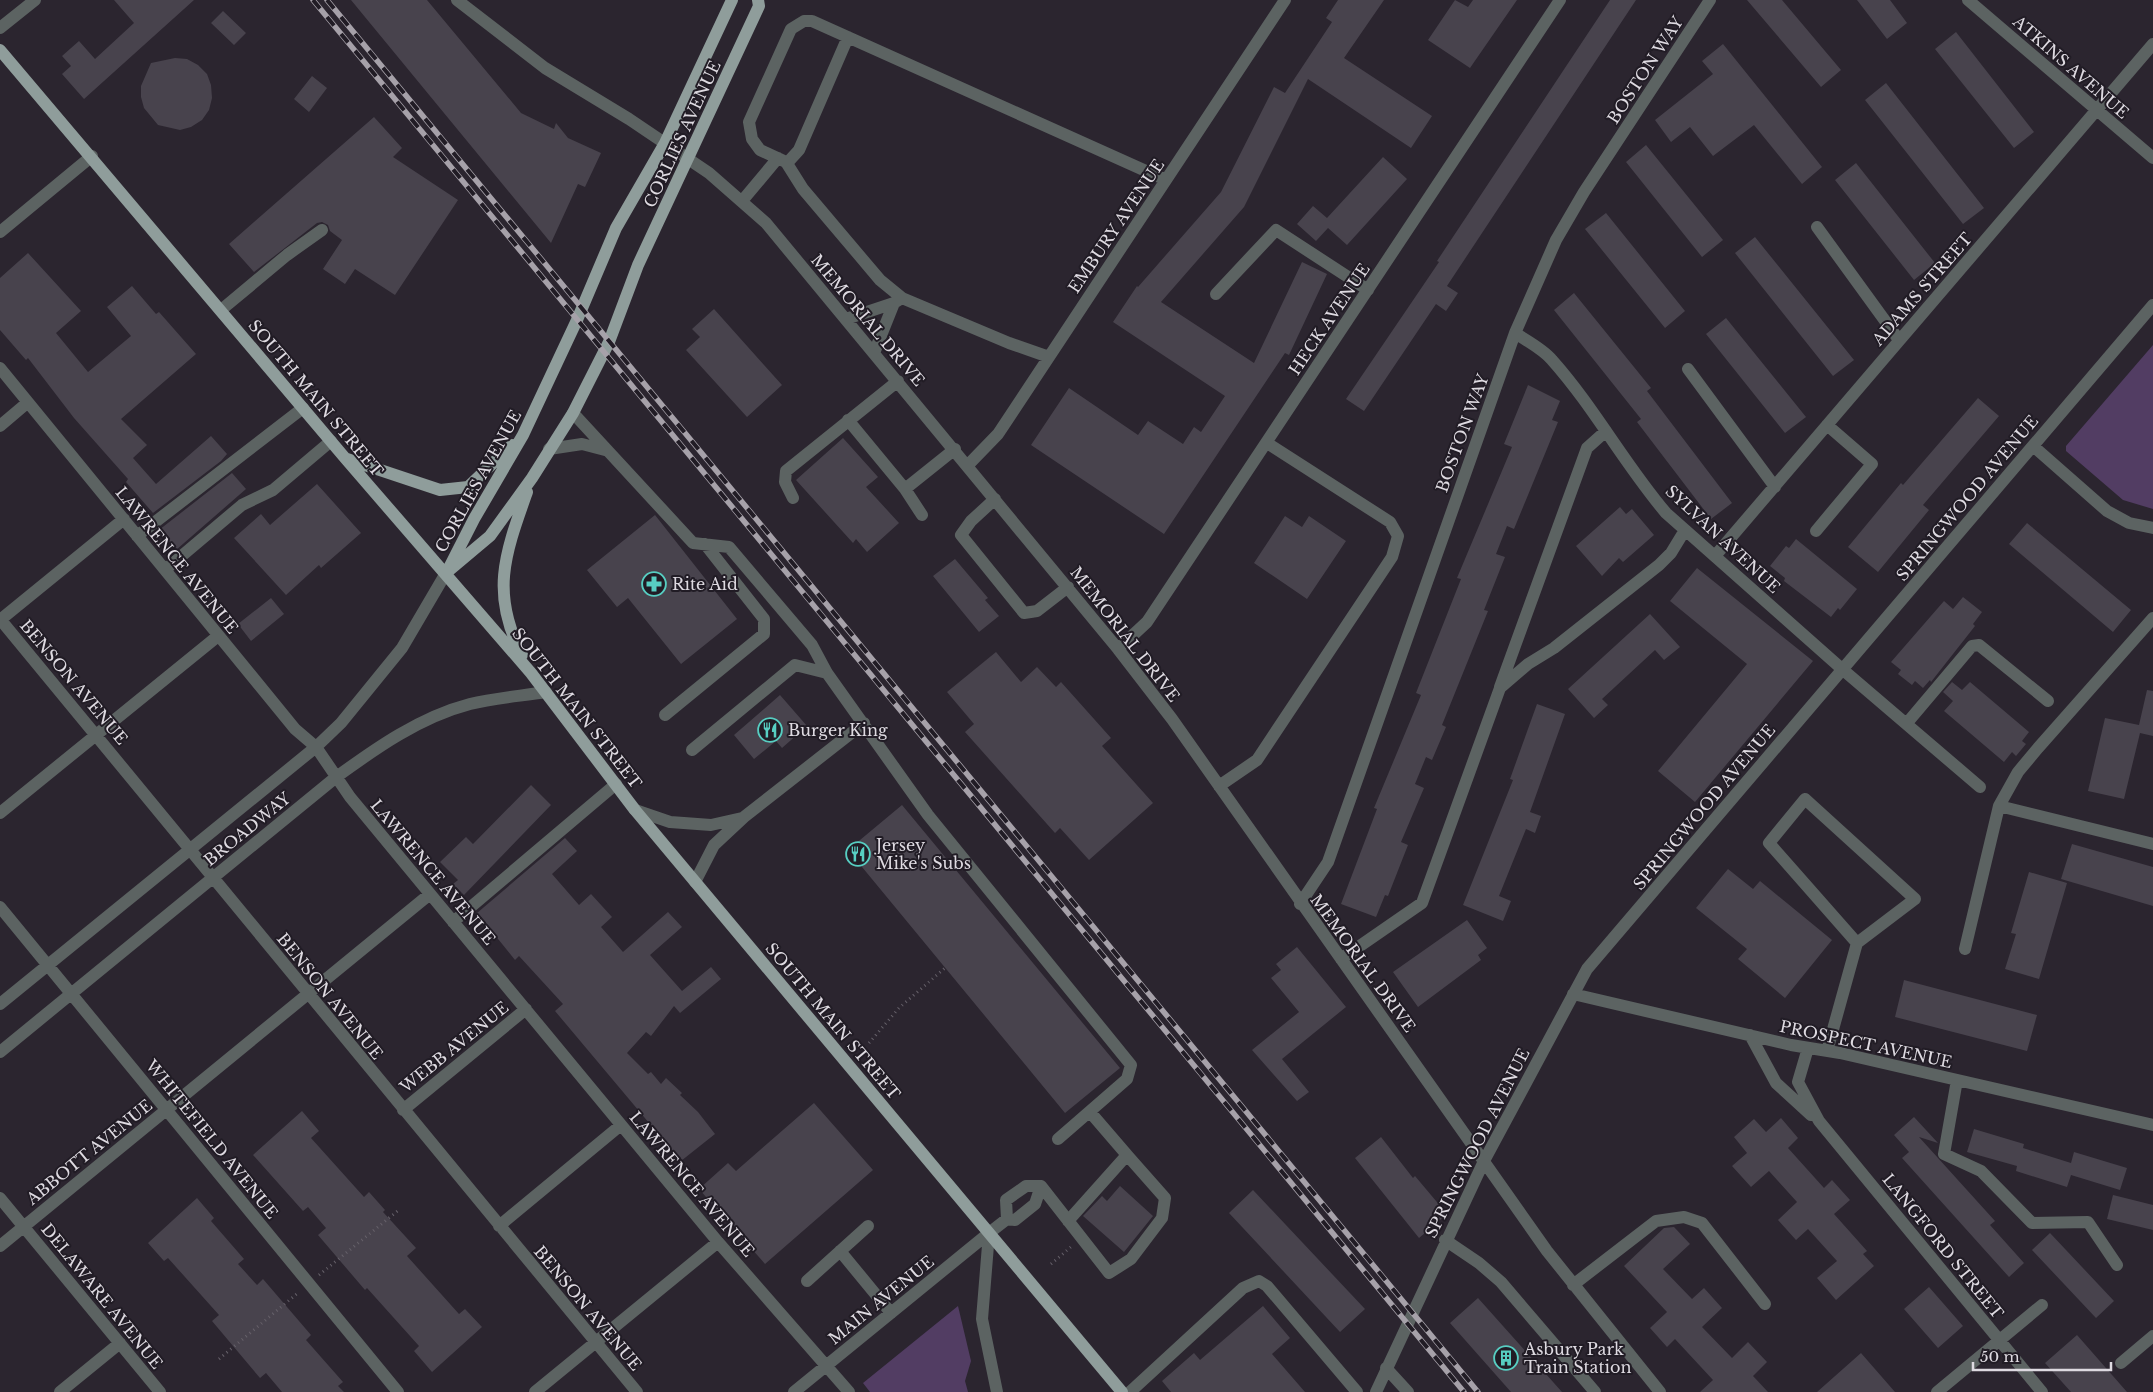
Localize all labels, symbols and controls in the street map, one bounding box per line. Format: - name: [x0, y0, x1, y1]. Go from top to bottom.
- street label: ATKINS AVENUE: [2008, 11, 2133, 123]
- street label: BOSTON WAY: [1603, 12, 1687, 128]
- street label: CORLIES AVENUE: [639, 57, 725, 211]
- street label: EMBURY AVENUE: [1064, 155, 1168, 297]
- street label: ADAMS STREET: [1867, 229, 1976, 350]
- street label: MEMORIAL DRIVE: [807, 250, 929, 390]
- street label: HECK AVENUE: [1284, 259, 1374, 379]
- street label: SOUTH MAIN STREET: [245, 316, 388, 481]
- street label: BOSTON WAY: [1431, 371, 1493, 495]
- street label: CORLIES AVENUE: [431, 406, 525, 556]
- street label: SPRINGWOOD AVENUE: [1892, 411, 2042, 585]
- street label: SYLVAN AVENUE: [1662, 481, 1784, 597]
- street label: LAWRENCE AVENUE: [111, 482, 243, 638]
- street label: MEMORIAL DRIVE: [1066, 562, 1184, 706]
- pharmacy icon: Rite Aid: [641, 571, 667, 597]
- place label: Rite Aid: [672, 574, 738, 594]
- street label: BENSON AVENUE: [16, 615, 132, 749]
- street label: SOUTH MAIN STREET: [508, 624, 646, 792]
- restaurant icon: Burger King: [757, 717, 783, 743]
- place label: Burger King: [788, 720, 888, 740]
- street label: SPRINGWOOD AVENUE: [1629, 720, 1779, 894]
- street label: BROADWAY: [200, 788, 295, 870]
- street label: LAWRENCE AVENUE: [366, 795, 500, 949]
- place label: Jersey Mike's Subs: [874, 835, 971, 873]
- restaurant icon: Jersey Mike's Subs: [845, 841, 871, 867]
- street label: MEMORIAL DRIVE: [1306, 890, 1420, 1036]
- street label: BENSON AVENUE: [273, 929, 387, 1063]
- street label: SOUTH MAIN STREET: [762, 939, 905, 1104]
- street label: WEBB AVENUE: [395, 997, 512, 1098]
- street label: PROSPECT AVENUE: [1778, 1016, 1954, 1072]
- street label: SPRINGWOOD AVENUE: [1420, 1045, 1534, 1241]
- street label: WHITEFIELD AVENUE: [141, 1055, 282, 1222]
- street label: ABBOTT AVENUE: [21, 1095, 156, 1210]
- street label: LAWRENCE AVENUE: [625, 1107, 759, 1261]
- street label: LANGFORD STREET: [1878, 1169, 2008, 1323]
- street label: DELAWARE AVENUE: [37, 1219, 167, 1373]
- street label: BENSON AVENUE: [530, 1241, 646, 1375]
- street label: MAIN AVENUE: [824, 1251, 938, 1349]
- place label: Asbury Park Train Station: [1523, 1339, 1631, 1377]
- scale bar: [1973, 1340, 2110, 1372]
- building icon: Asbury Park Train Station: [1493, 1345, 1519, 1371]
- text: 50 m: [1980, 1347, 2020, 1366]

